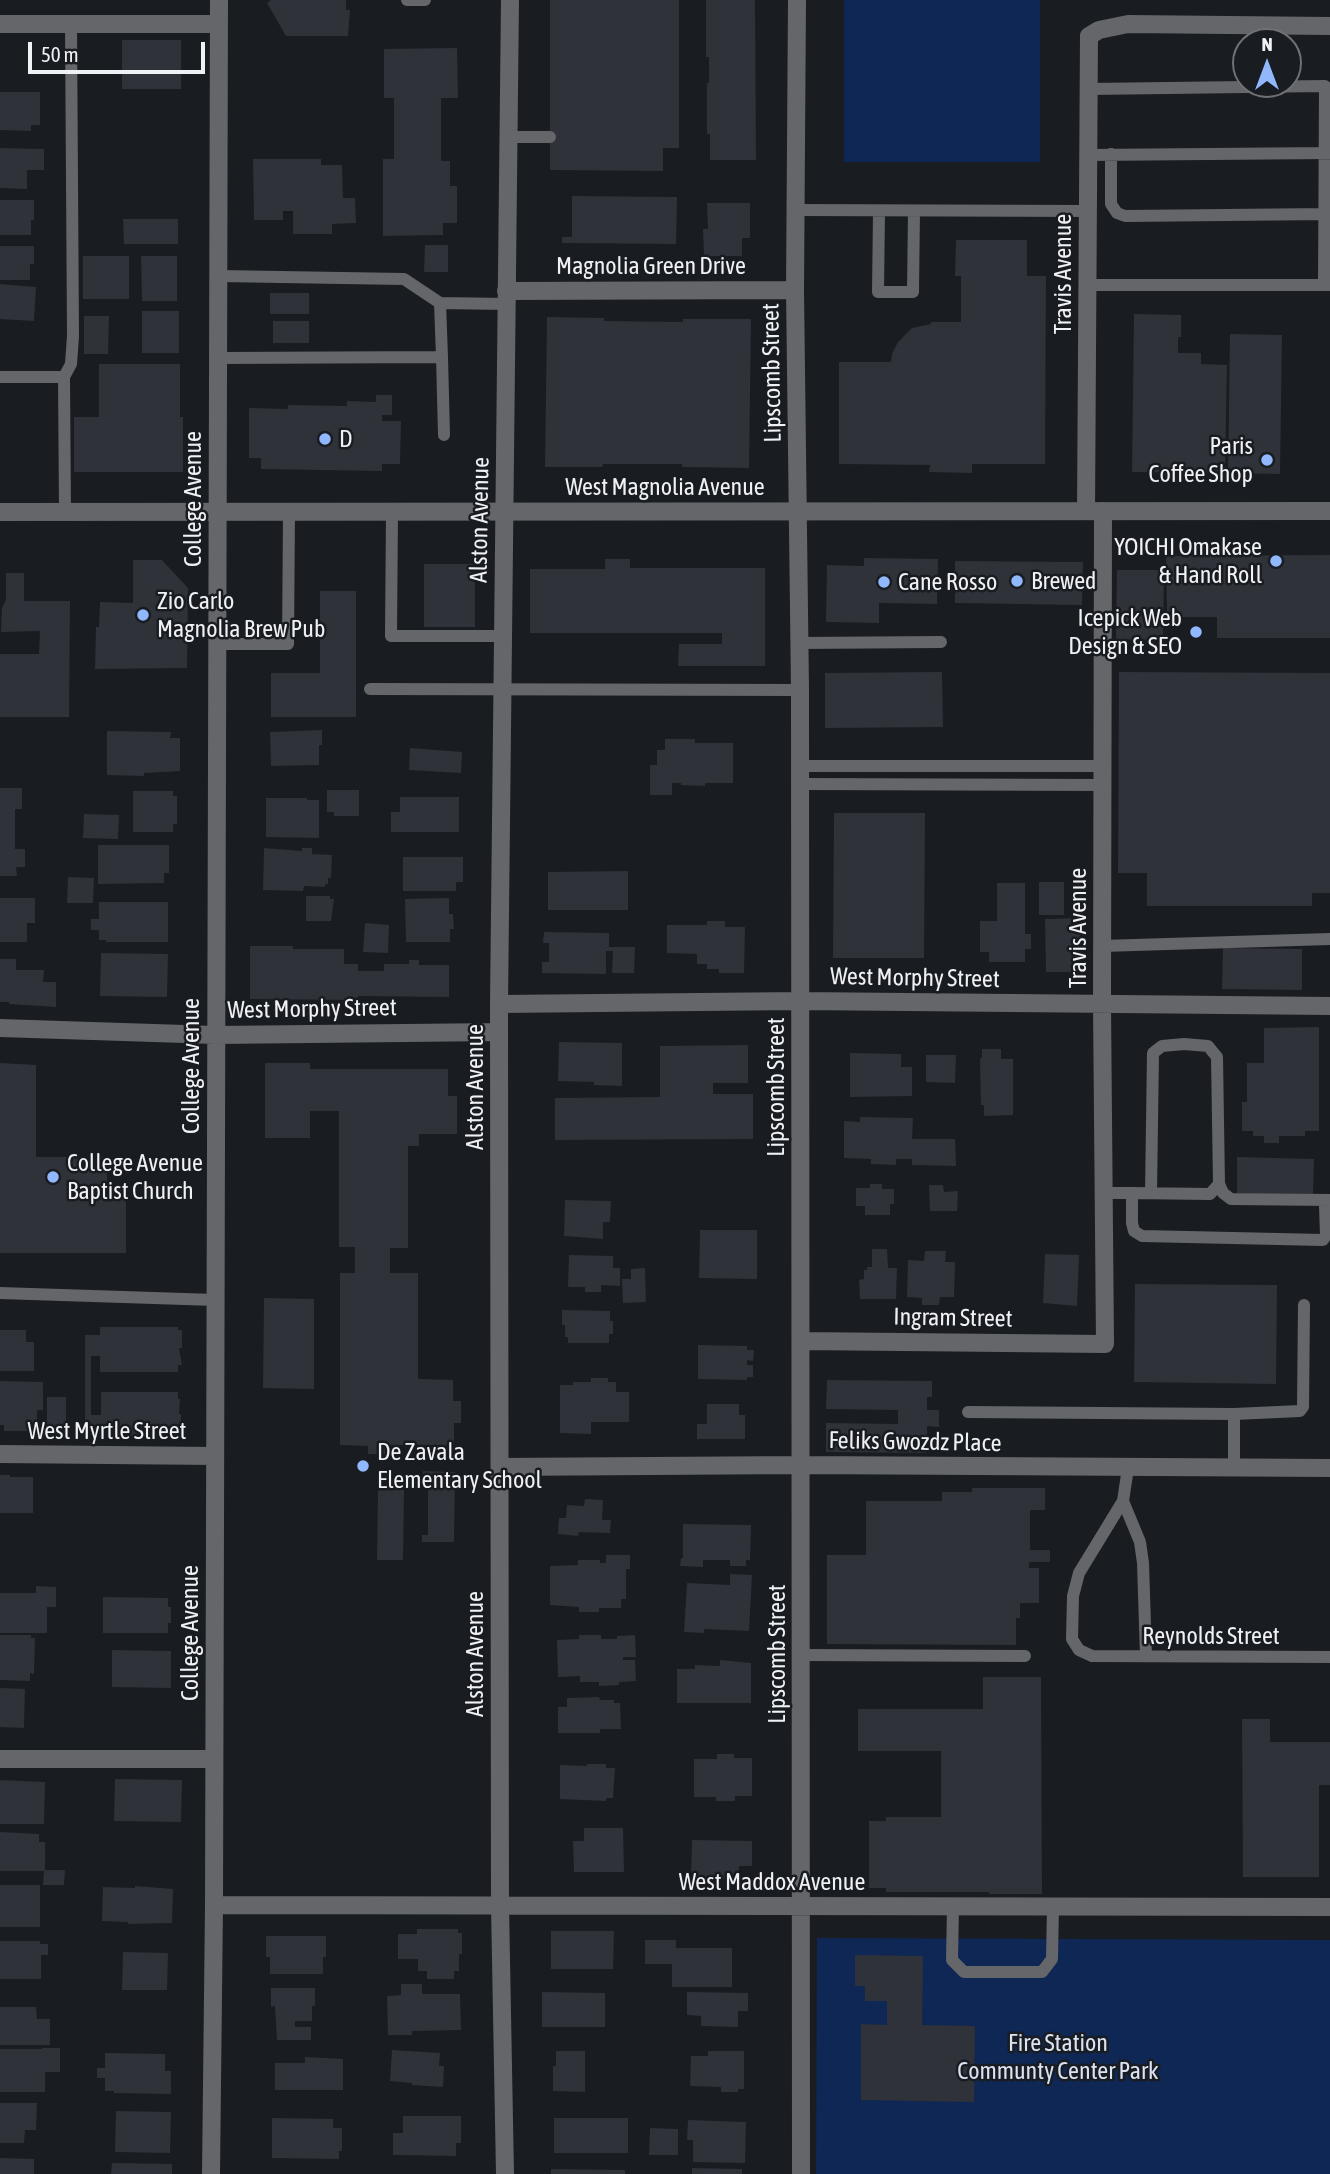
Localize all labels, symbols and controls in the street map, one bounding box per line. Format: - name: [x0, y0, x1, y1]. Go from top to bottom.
- scale bar: [32, 28, 208, 72]
- north arrow: [1232, 28, 1302, 98]
- text: N: [1261, 33, 1273, 55]
- text: 50 m: [41, 42, 79, 66]
- street label: Travis Avenue: [1049, 214, 1077, 334]
- street label: Magnolia Green Drive: [556, 252, 746, 280]
- street label: Lipscomb Street: [756, 303, 788, 443]
- place label: D: [339, 425, 352, 453]
- street label: College Avenue: [179, 431, 207, 567]
- marker: D: [317, 431, 333, 447]
- place label: Paris Coffee Shop: [1149, 432, 1253, 488]
- marker: Paris Coffee Shop: [1259, 452, 1275, 468]
- street label: Alston Avenue: [465, 457, 495, 583]
- street label: West Magnolia Avenue: [565, 473, 765, 501]
- place label: YOICHI Omakase & Hand Roll: [1114, 533, 1262, 589]
- marker: YOICHI Omakase & Hand Roll: [1268, 553, 1284, 569]
- place label: Brewed: [1031, 567, 1096, 595]
- place label: Cane Rosso: [898, 568, 997, 596]
- marker: Brewed: [1009, 573, 1025, 589]
- marker: Cane Rosso: [876, 574, 892, 590]
- place label: Zio Carlo Magnolia Brew Pub: [157, 587, 325, 643]
- place label: Icepick Web Design & SEO: [1068, 604, 1182, 660]
- marker: Zio Carlo Magnolia Brew Pub: [135, 607, 151, 623]
- marker: Icepick Web Design & SEO: [1188, 624, 1204, 640]
- street label: Travis Avenue: [1064, 868, 1092, 988]
- street label: West Morphy Street: [830, 962, 1000, 994]
- street label: West Morphy Street: [227, 993, 397, 1025]
- street label: College Avenue: [177, 998, 205, 1134]
- street label: Lipscomb Street: [762, 1017, 790, 1157]
- street label: Alston Avenue: [461, 1024, 489, 1150]
- place label: College Avenue Baptist Church: [67, 1149, 203, 1205]
- marker: College Avenue Baptist Church: [45, 1169, 61, 1185]
- street label: Ingram Street: [893, 1303, 1013, 1333]
- street label: West Myrtle Street: [28, 1417, 186, 1445]
- street label: Feliks Gwozdz Place: [828, 1426, 1002, 1458]
- place label: De Zavala Elementary School: [377, 1438, 542, 1494]
- marker: De Zavala Elementary School: [355, 1458, 371, 1474]
- street label: College Avenue: [176, 1565, 204, 1701]
- street label: Lipscomb Street: [763, 1584, 791, 1724]
- street label: Alston Avenue: [461, 1591, 489, 1717]
- street label: Reynolds Street: [1142, 1622, 1280, 1650]
- street label: West Maddox Avenue: [679, 1868, 865, 1896]
- park label: Fire Station Communty Center Park: [957, 2029, 1159, 2085]

